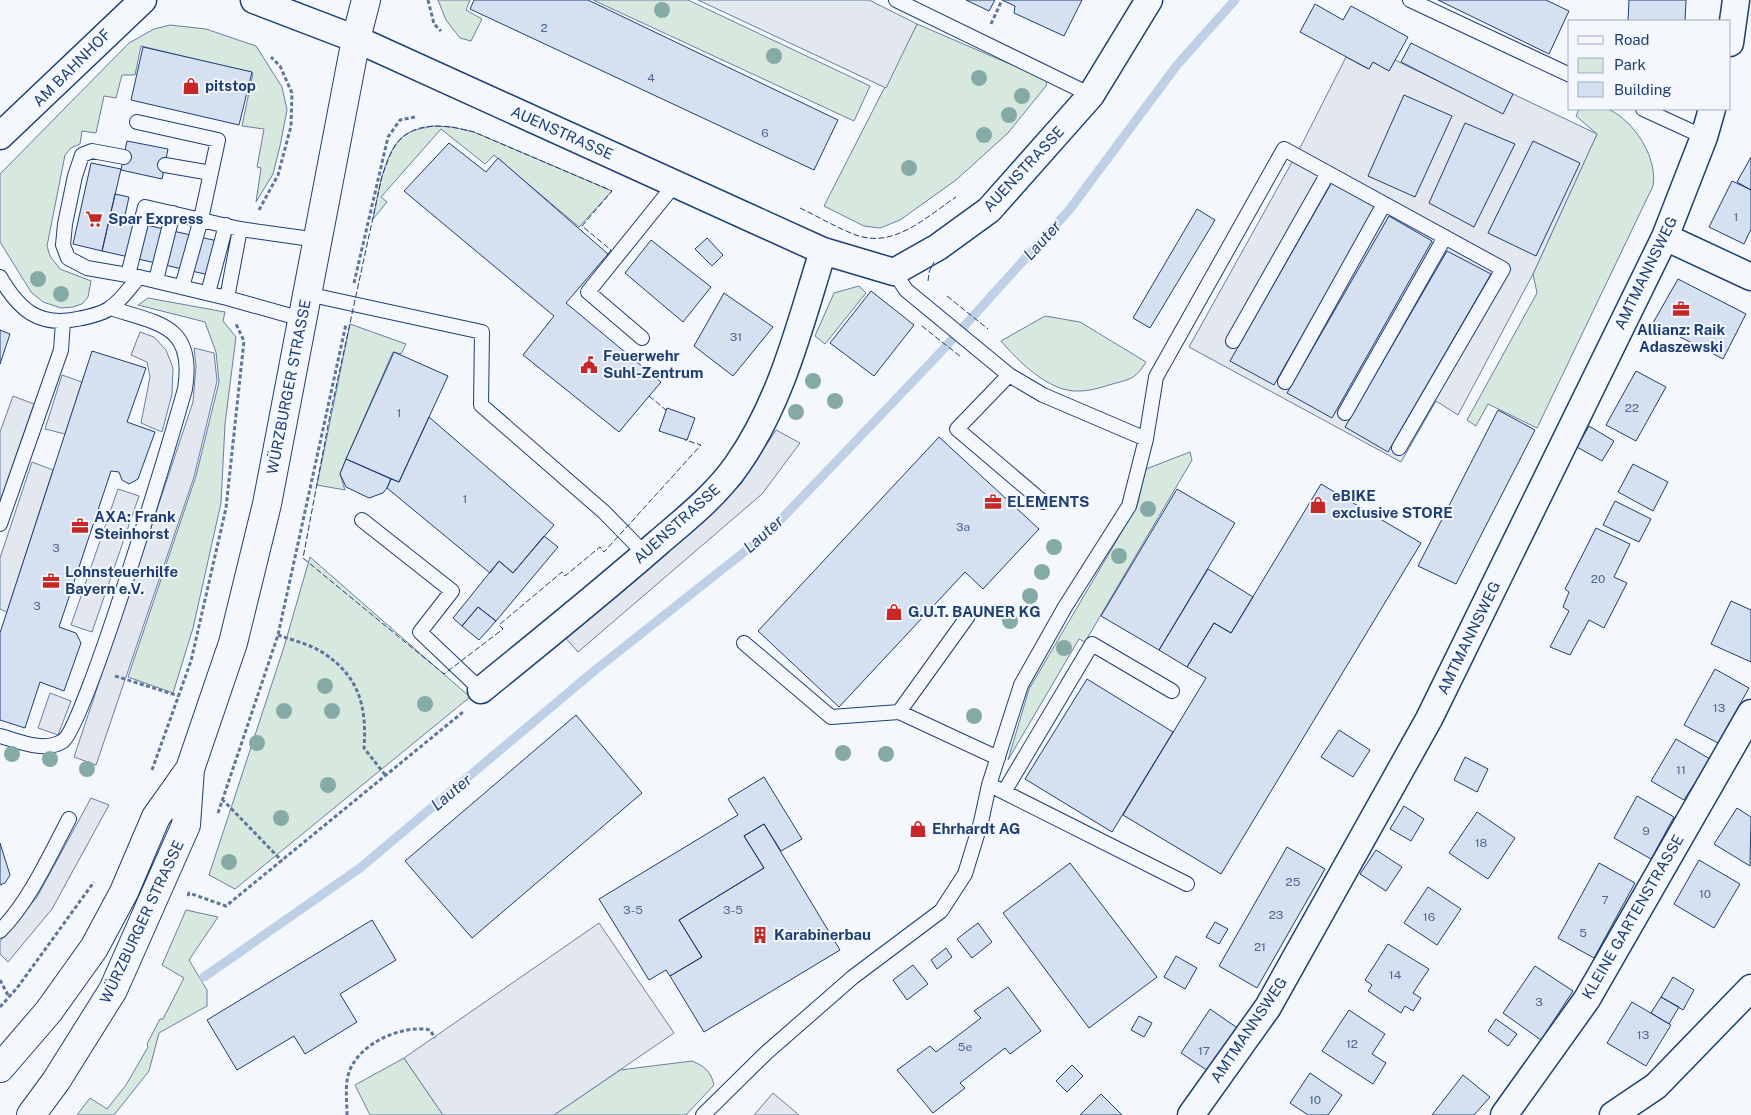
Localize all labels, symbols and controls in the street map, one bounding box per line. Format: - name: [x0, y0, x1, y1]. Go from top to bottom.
- legend: [1568, 20, 1731, 110]
- house number: 2: [540, 21, 548, 35]
- street label: AM BAHNHOF: [29, 25, 114, 110]
- text: Road: [1614, 31, 1650, 48]
- text: Park: [1614, 56, 1646, 73]
- house number: 4: [647, 71, 655, 85]
- shop icon: pitstop: [181, 76, 201, 96]
- place label: pitstop: [205, 77, 256, 94]
- text: Building: [1614, 81, 1672, 98]
- street label: AUENSTRASSE: [508, 102, 616, 163]
- street label: AUENSTRASSE: [980, 123, 1067, 215]
- house number: 6: [761, 126, 769, 140]
- supermarket icon: Spar Express: [84, 209, 104, 229]
- place label: Spar Express: [108, 210, 204, 227]
- house number: 1: [1734, 210, 1738, 224]
- street label: AMTMANNSWEG: [1611, 213, 1680, 332]
- water label: Lauter: [1020, 216, 1066, 264]
- street label: WÜRZBURGER STRASSE: [262, 298, 314, 476]
- office icon: Allianz: Raik Adaszewski: [1671, 299, 1691, 319]
- place label: Allianz: Raik Adaszewski: [1637, 321, 1725, 355]
- house number: 31: [730, 330, 742, 344]
- place label: Feuerwehr Suhl-Zentrum: [603, 347, 703, 381]
- public building icon: Feuerwehr Suhl-Zentrum: [579, 355, 599, 375]
- house number: 22: [1625, 401, 1639, 415]
- house number: 1: [397, 406, 401, 420]
- street label: AUENSTRASSE: [630, 480, 723, 567]
- place label: eBIKE exclusive STORE: [1332, 487, 1453, 521]
- house number: 1: [463, 492, 467, 506]
- office icon: ELEMENTS: [983, 492, 1003, 512]
- place label: ELEMENTS: [1007, 493, 1089, 510]
- shop icon: eBIKE exclusive STORE: [1308, 495, 1328, 515]
- place label: AXA: Frank Steinhorst: [94, 508, 176, 542]
- water label: Lauter: [740, 511, 788, 557]
- office icon: AXA: Frank Steinhorst: [70, 516, 90, 536]
- house number: 3a: [956, 520, 970, 534]
- house number: 3: [52, 541, 60, 555]
- place label: Lohnsteuerhilfe Bayern e.V.: [65, 563, 178, 597]
- office icon: Lohnsteuerhilfe Bayern e.V.: [41, 571, 61, 591]
- house number: 20: [1591, 572, 1605, 586]
- street label: AMTMANNSWEG: [1434, 578, 1503, 697]
- house number: 3: [33, 599, 41, 613]
- shop icon: G.U.T. BAUNER KG: [884, 602, 904, 622]
- place label: G.U.T. BAUNER KG: [908, 603, 1041, 620]
- house number: 13: [1713, 701, 1725, 715]
- house number: 11: [1676, 763, 1686, 777]
- water label: Lauter: [427, 769, 476, 815]
- shop icon: Ehrhardt AG: [908, 819, 928, 839]
- place label: Ehrhardt AG: [932, 820, 1021, 837]
- house number: 9: [1642, 824, 1650, 838]
- street label: KLEINE GARTENSTRASSE: [1578, 832, 1687, 1002]
- house number: 18: [1475, 836, 1488, 850]
- street label: WÜRZBURGER STRASSE: [95, 837, 187, 1006]
- house number: 25: [1286, 875, 1301, 889]
- house number: 10: [1699, 887, 1711, 901]
- house number: 7: [1601, 893, 1609, 907]
- house number: 3-5: [623, 903, 643, 917]
- house number: 3-5: [723, 903, 743, 917]
- house number: 23: [1269, 908, 1283, 922]
- house number: 16: [1423, 910, 1435, 924]
- building icon: Karabinerbau: [750, 925, 770, 945]
- place label: Karabinerbau: [774, 926, 871, 943]
- house number: 5: [1579, 926, 1587, 940]
- house number: 21: [1254, 940, 1266, 954]
- house number: 14: [1389, 968, 1402, 982]
- street label: AMTMANNSWEG: [1207, 974, 1290, 1086]
- house number: 3: [1535, 995, 1543, 1009]
- house number: 13: [1637, 1028, 1649, 1042]
- house number: 12: [1346, 1037, 1358, 1051]
- house number: 5e: [958, 1040, 972, 1054]
- house number: 17: [1198, 1044, 1210, 1058]
- house number: 10: [1309, 1093, 1321, 1107]

